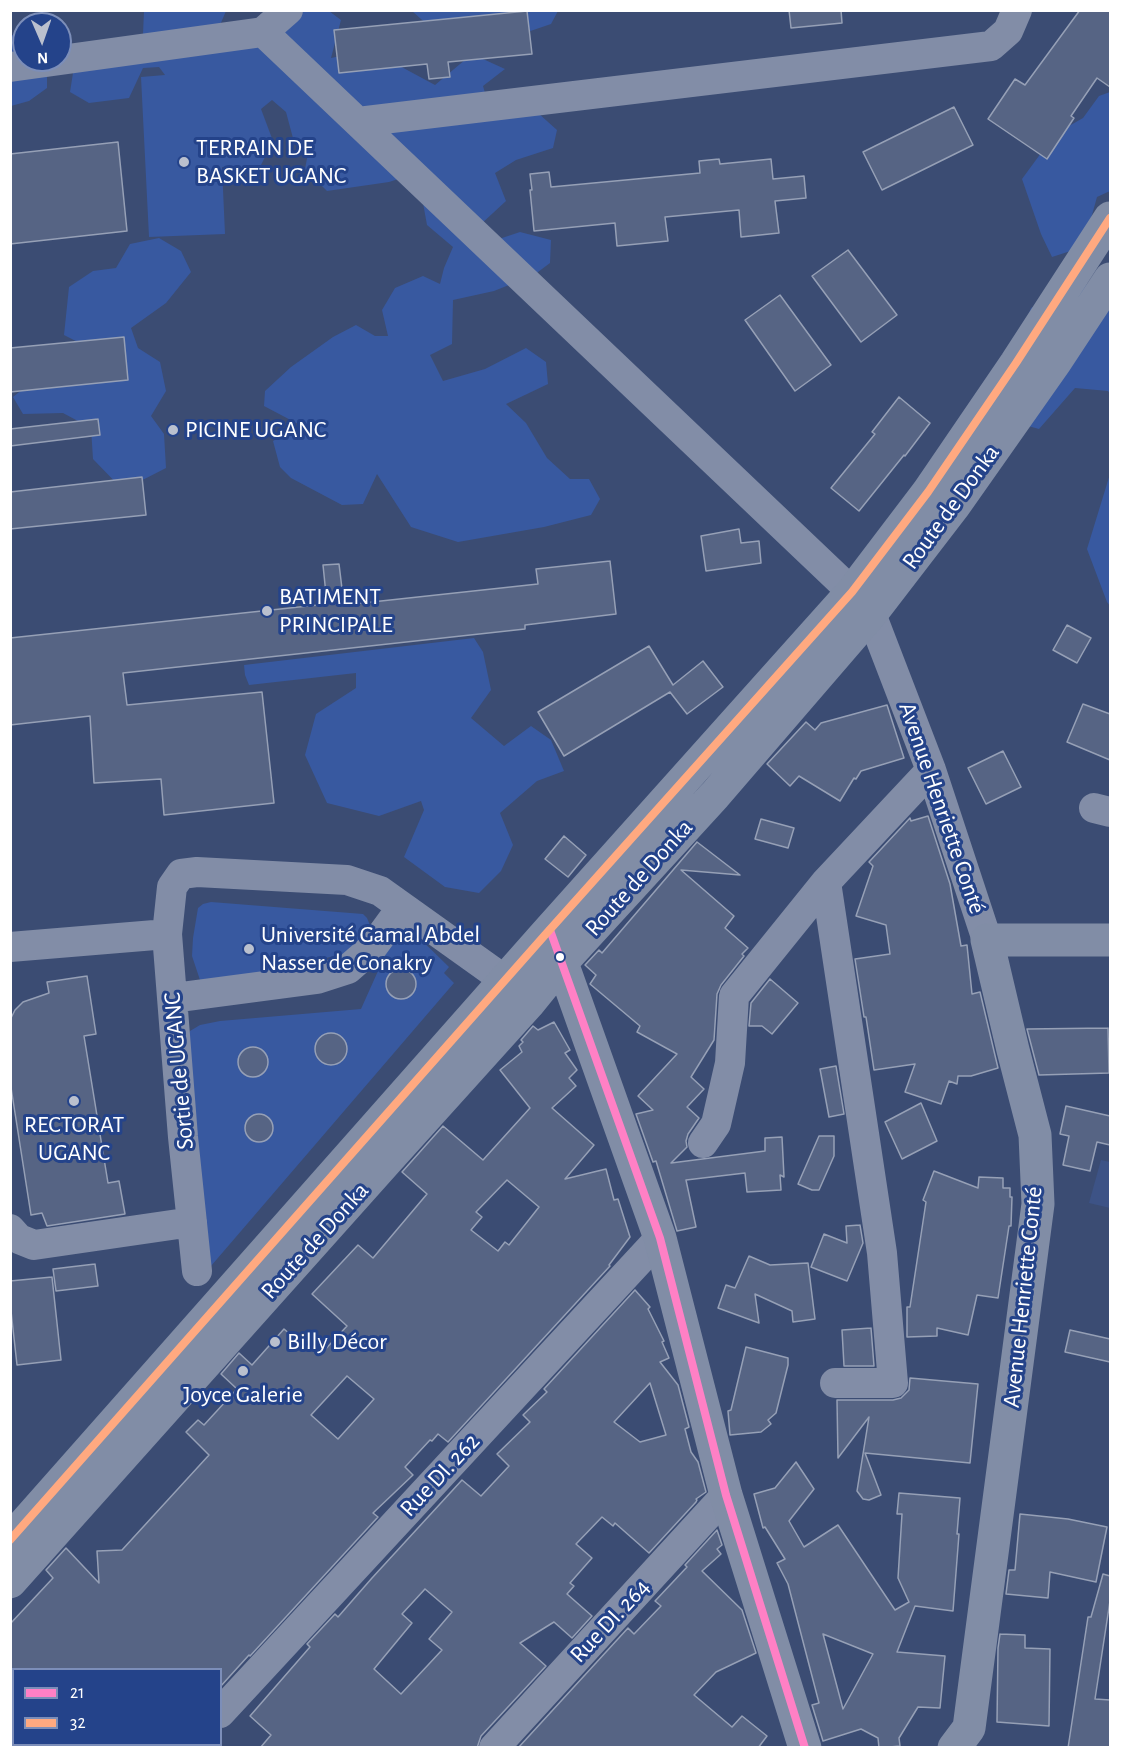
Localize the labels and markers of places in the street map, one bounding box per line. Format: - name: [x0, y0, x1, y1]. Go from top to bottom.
- place label: TERRAIN DE BASKET UGANC: [196, 134, 346, 190]
- marker: TERRAIN DE BASKET UGANC: [177, 155, 191, 169]
- place label: PICINE UGANC: [185, 416, 326, 444]
- marker: PICINE UGANC: [166, 423, 180, 437]
- place label: BATIMENT PRINCIPALE: [279, 583, 393, 639]
- marker: BATIMENT PRINCIPALE: [260, 604, 274, 618]
- place label: Université Gamal Abdel Nasser de Conakry: [261, 921, 480, 977]
- marker: Université Gamal Abdel Nasser de Conakry: [242, 942, 256, 956]
- unlabelled marker: [554, 951, 566, 963]
- marker: RECTORAT UGANC: [67, 1094, 81, 1108]
- place label: RECTORAT UGANC: [24, 1111, 124, 1167]
- place label: Billy Décor: [287, 1328, 387, 1356]
- marker: Billy Décor: [268, 1335, 282, 1349]
- marker: Joyce Galerie: [236, 1364, 250, 1378]
- place label: Joyce Galerie: [183, 1381, 303, 1409]

